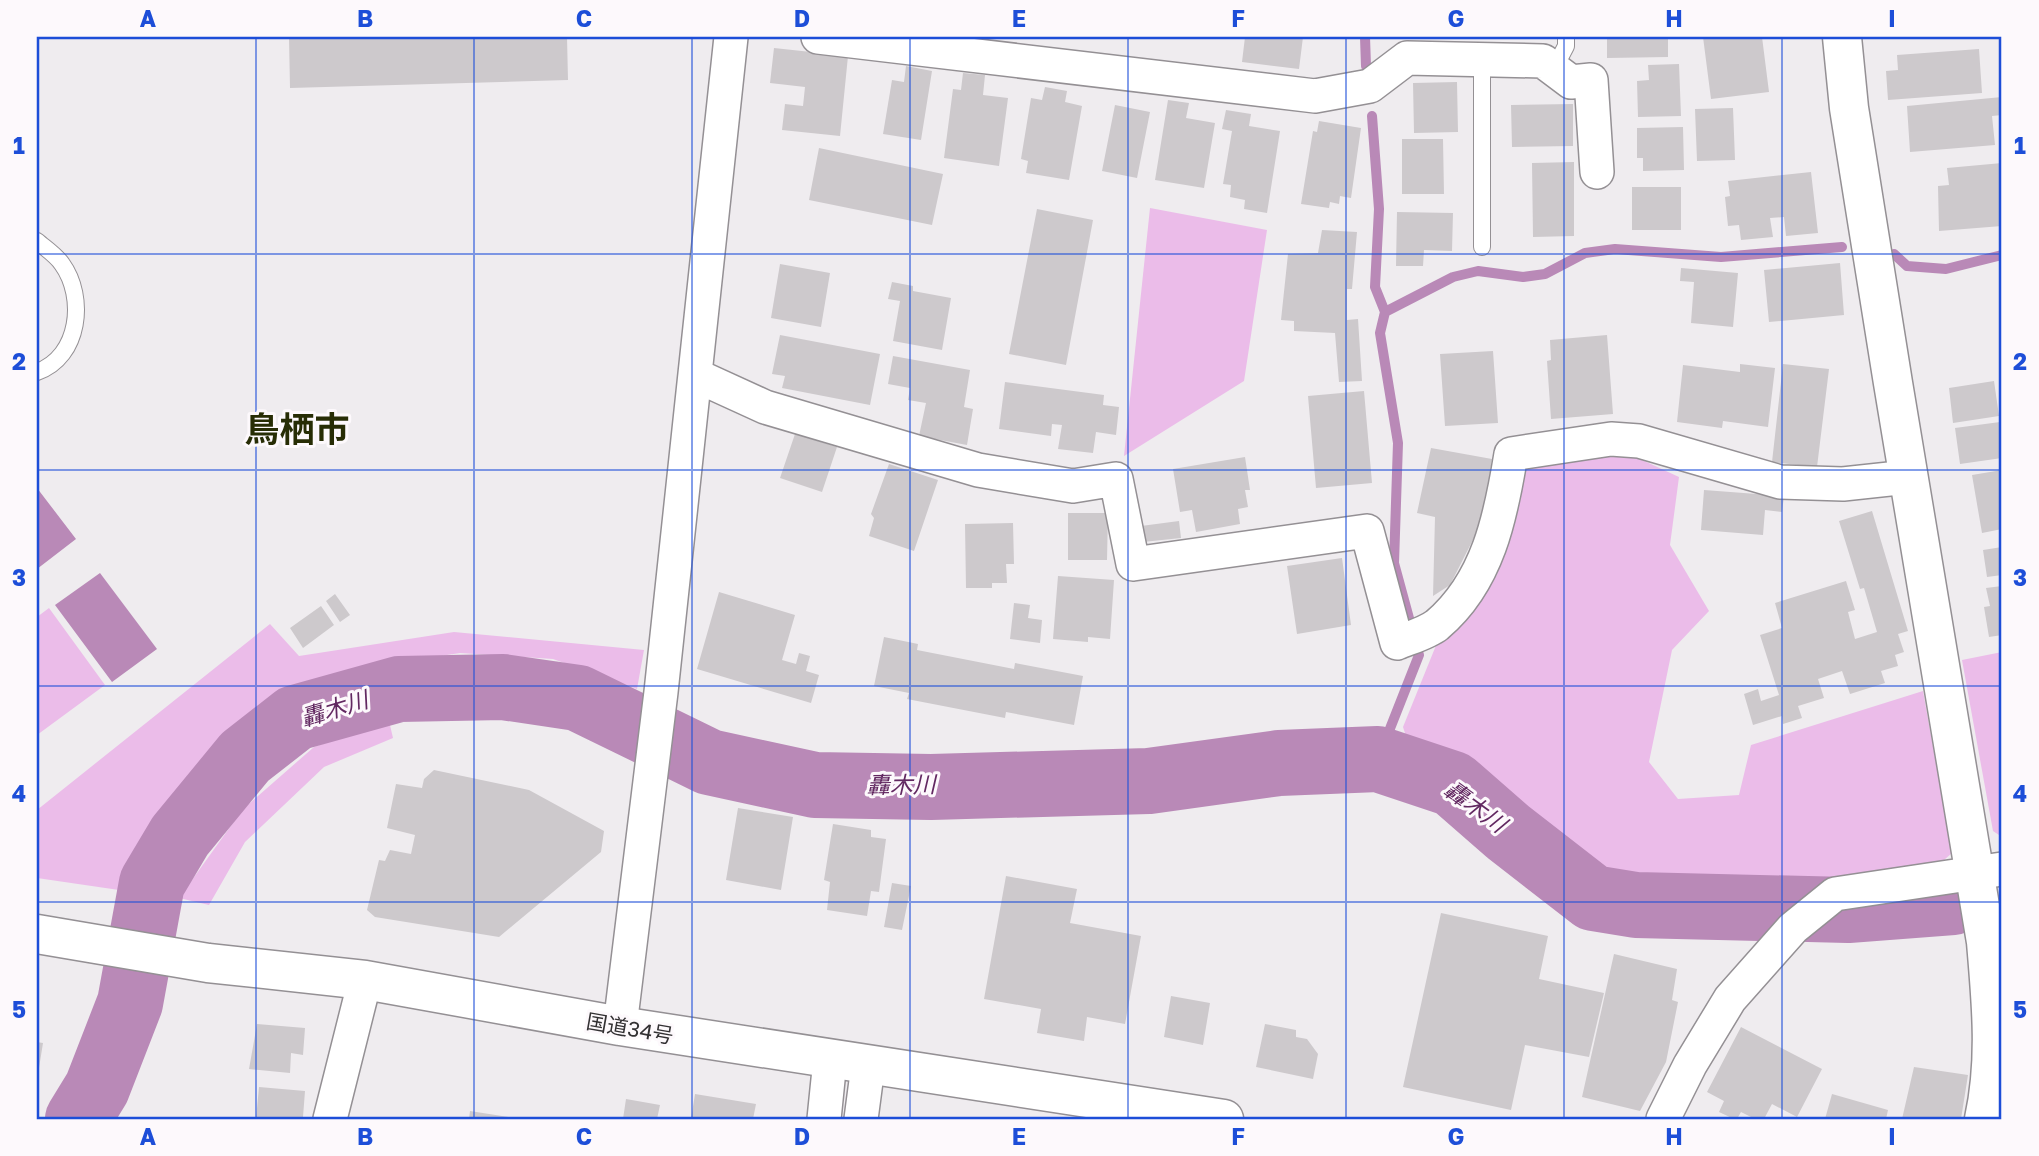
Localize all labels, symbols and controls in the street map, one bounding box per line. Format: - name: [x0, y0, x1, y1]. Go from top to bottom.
- text: A: [140, 4, 157, 32]
- text: B: [357, 4, 373, 32]
- text: C: [576, 4, 592, 32]
- text: D: [794, 4, 810, 32]
- text: E: [1012, 4, 1026, 32]
- text: F: [1231, 4, 1245, 32]
- text: G: [1448, 4, 1464, 32]
- text: H: [1665, 4, 1683, 32]
- text: I: [1888, 4, 1896, 32]
- text: 1: [13, 131, 25, 159]
- text: 1: [2014, 131, 2026, 159]
- text: 2: [12, 347, 26, 375]
- text: 2: [2013, 347, 2027, 375]
- district label: 鳥栖市: [244, 408, 350, 450]
- text: 3: [12, 563, 26, 591]
- text: 3: [2013, 563, 2027, 591]
- water label: 轟木川: [297, 684, 374, 731]
- water label: 轟木川: [866, 769, 939, 799]
- water label: 轟木川: [1440, 774, 1515, 839]
- text: 4: [12, 779, 26, 807]
- text: 4: [2013, 779, 2027, 807]
- text: 5: [12, 995, 26, 1023]
- text: 5: [2013, 995, 2027, 1023]
- street label: 国道34号: [584, 1008, 676, 1048]
- text: A: [140, 1122, 157, 1150]
- text: B: [357, 1122, 373, 1150]
- text: C: [576, 1122, 592, 1150]
- text: D: [794, 1122, 810, 1150]
- text: E: [1012, 1122, 1026, 1150]
- text: F: [1231, 1122, 1245, 1150]
- text: G: [1448, 1122, 1464, 1150]
- text: H: [1665, 1122, 1683, 1150]
- text: I: [1888, 1122, 1896, 1150]

